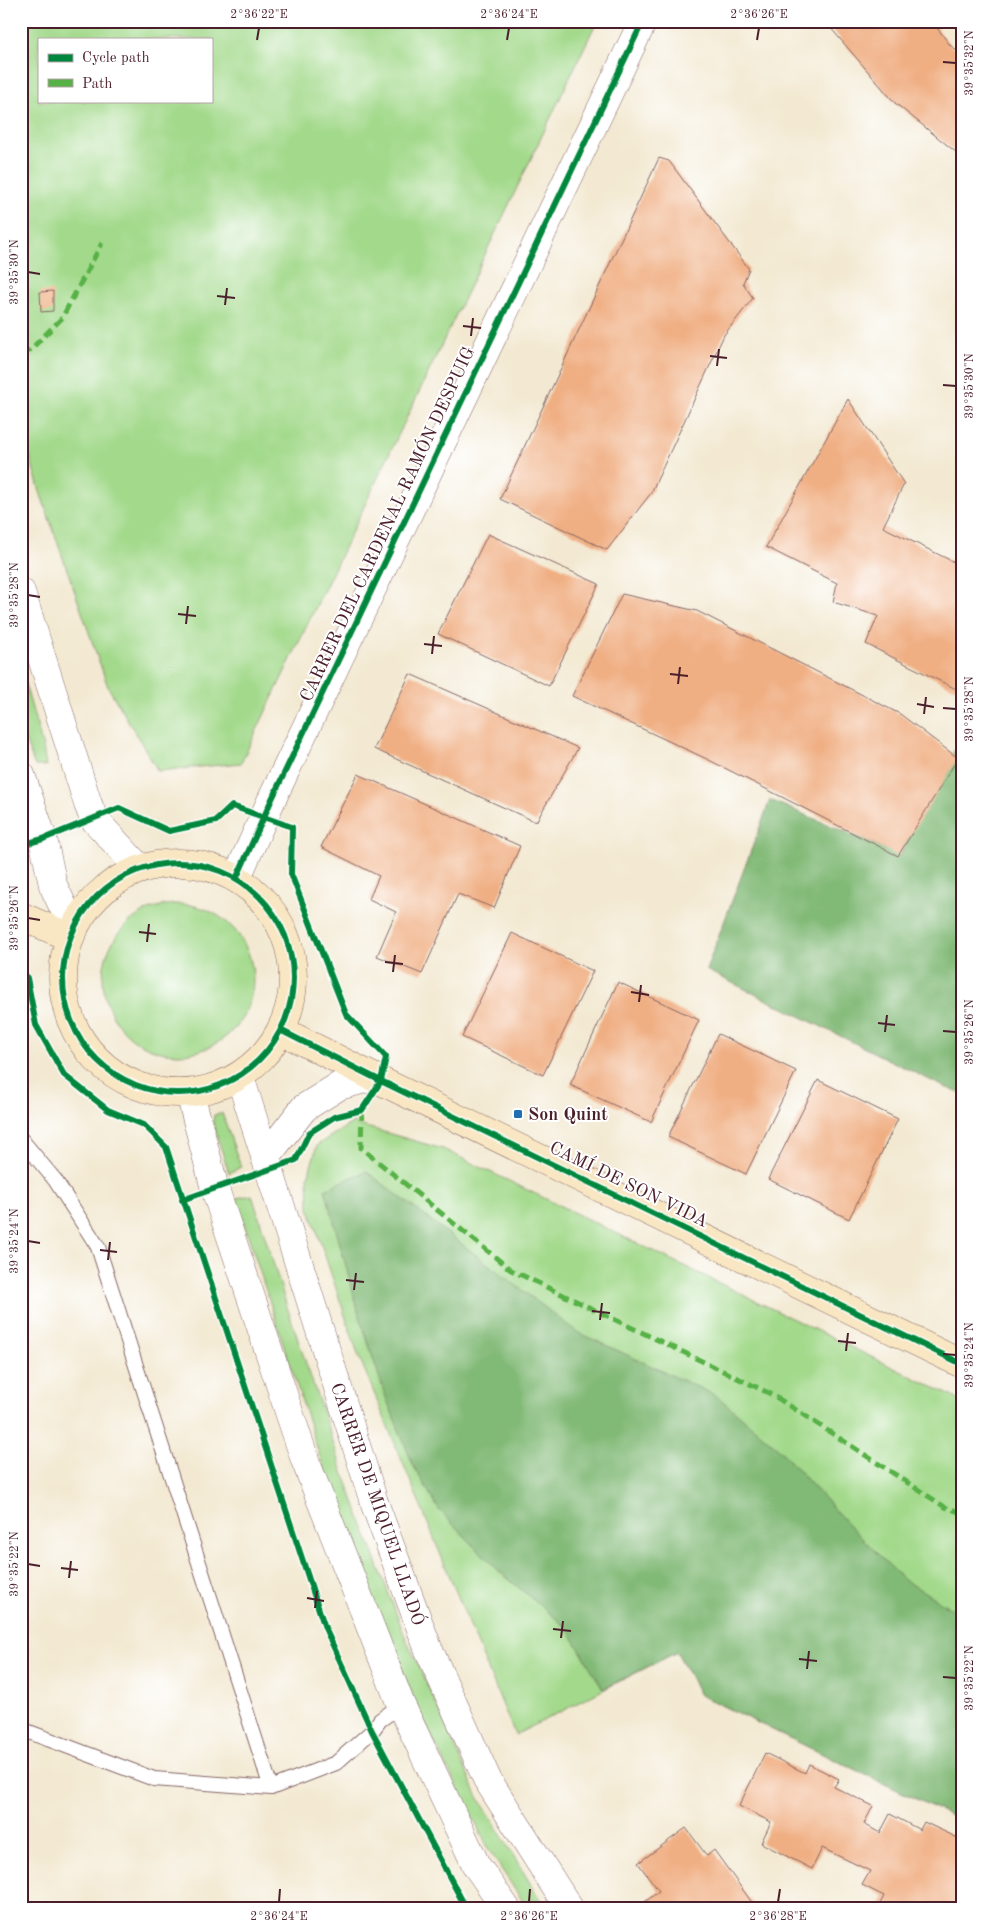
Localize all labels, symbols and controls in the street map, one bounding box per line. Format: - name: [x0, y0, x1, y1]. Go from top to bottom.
- text: 2°36'22"E: [230, 9, 288, 21]
- text: 2°36'24"E: [480, 9, 538, 21]
- text: 2°36'26"E: [730, 9, 788, 21]
- text: 39°35'32"N: [963, 30, 976, 96]
- legend: [38, 38, 212, 102]
- text: Cycle path: [82, 51, 150, 66]
- text: Path: [82, 77, 112, 92]
- text: 39°35'30"N: [8, 239, 21, 305]
- street label: CARRER DEL CARDENAL RAMÓN DESPUIG: [293, 342, 478, 705]
- text: 39°35'30"N: [963, 353, 976, 419]
- text: 39°35'28"N: [8, 562, 21, 628]
- text: 39°35'28"N: [963, 676, 976, 742]
- text: 39°35'26"N: [8, 885, 21, 951]
- text: 39°35'26"N: [963, 999, 976, 1065]
- place label: Son Quint: [528, 1106, 608, 1124]
- marker: Son Quint: [512, 1108, 524, 1120]
- street label: CAMÍ DE SON VIDA: [546, 1135, 713, 1231]
- text: 39°35'24"N: [8, 1208, 21, 1274]
- text: 39°35'24"N: [963, 1322, 976, 1388]
- street label: CARRER DE MIQUEL LLADÓ: [327, 1379, 432, 1628]
- text: 39°35'22"N: [8, 1531, 21, 1597]
- text: 39°35'22"N: [963, 1645, 976, 1711]
- text: 2°36'24"E: [250, 1911, 308, 1923]
- text: 2°36'26"E: [500, 1911, 558, 1923]
- text: 2°36'28"E: [749, 1911, 807, 1923]

